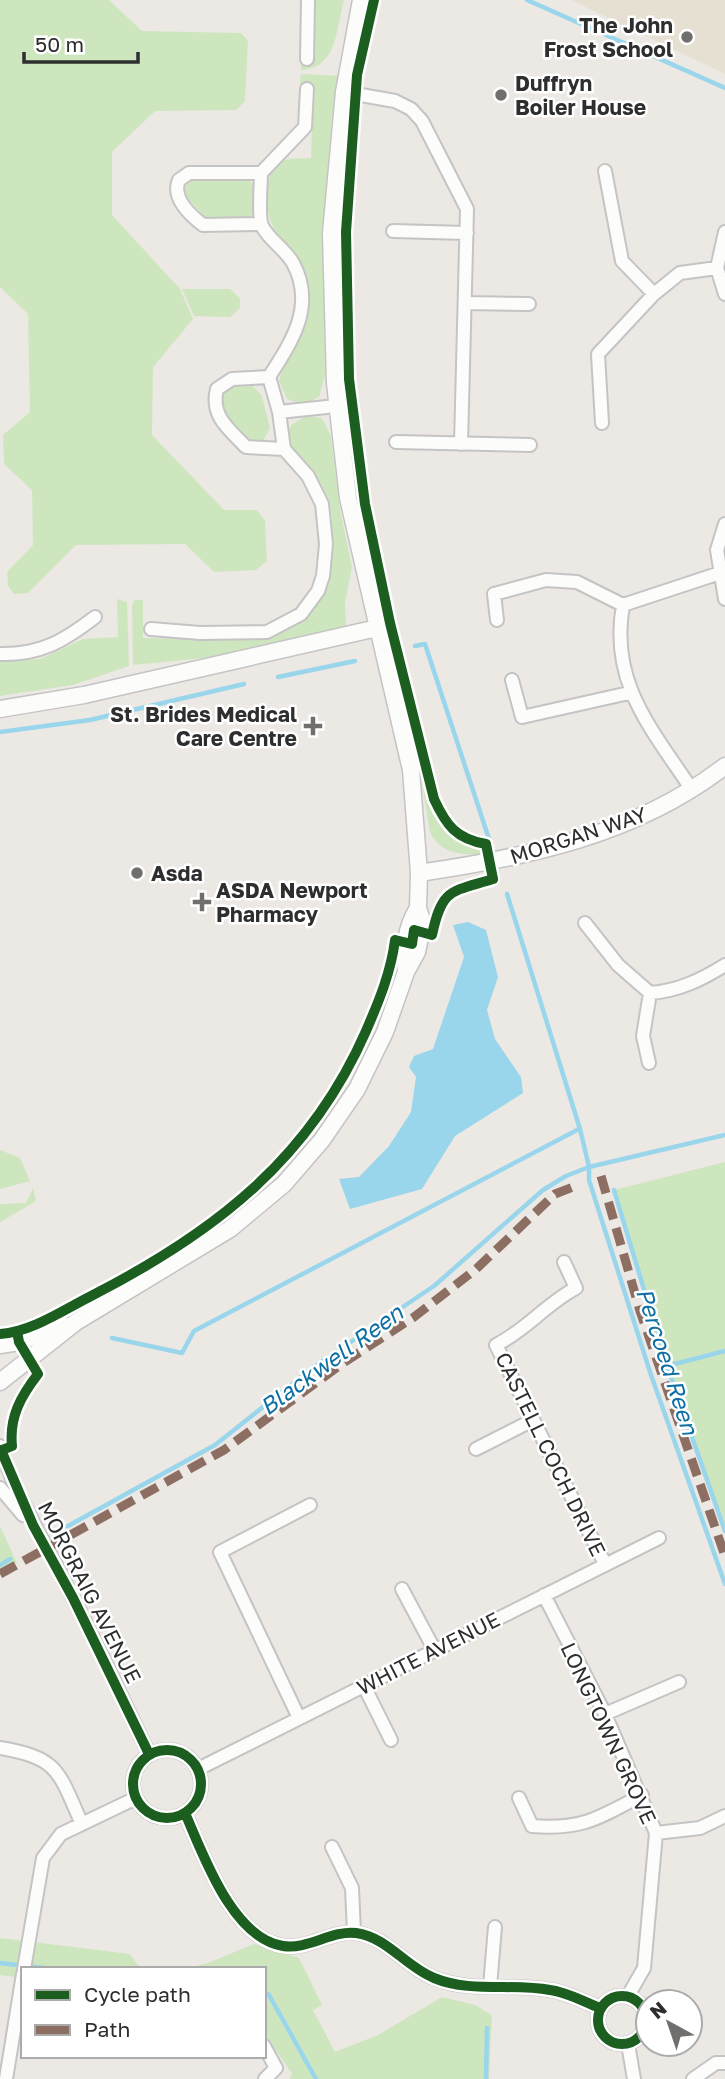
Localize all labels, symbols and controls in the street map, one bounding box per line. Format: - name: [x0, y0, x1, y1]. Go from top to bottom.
- place label: The John Frost School: [544, 12, 673, 62]
- scale bar: [24, 21, 138, 65]
- marker: The John Frost School: [679, 29, 695, 45]
- text: 50 m: [35, 31, 84, 57]
- place label: Duffryn Boiler House: [515, 70, 646, 120]
- marker: Duffryn Boiler House: [493, 87, 509, 103]
- place label: St. Brides Medical Care Centre: [110, 701, 297, 751]
- marker: St. Brides Medical Care Centre: [303, 716, 323, 736]
- street label: MORGAN WAY: [507, 801, 650, 869]
- place label: Asda: [151, 860, 203, 886]
- marker: Asda: [129, 865, 145, 881]
- place label: ASDA Newport Pharmacy: [216, 877, 368, 927]
- marker: ASDA Newport Pharmacy: [194, 894, 210, 910]
- water label: Percoed Reen: [631, 1284, 705, 1439]
- water label: Blackwell Reen: [254, 1297, 409, 1420]
- street label: CASTELL COCH DRIVE: [490, 1348, 612, 1560]
- street label: MORGRAIG AVENUE: [33, 1497, 147, 1687]
- street label: WHITE AVENUE: [352, 1606, 504, 1700]
- street label: LONGTOWN GROVE: [556, 1638, 662, 1828]
- legend: [21, 1967, 266, 2058]
- text: Cycle path: [84, 1981, 191, 2007]
- north arrow: [634, 1988, 704, 2058]
- text: N: [645, 1996, 671, 2023]
- text: Path: [84, 2016, 131, 2042]

